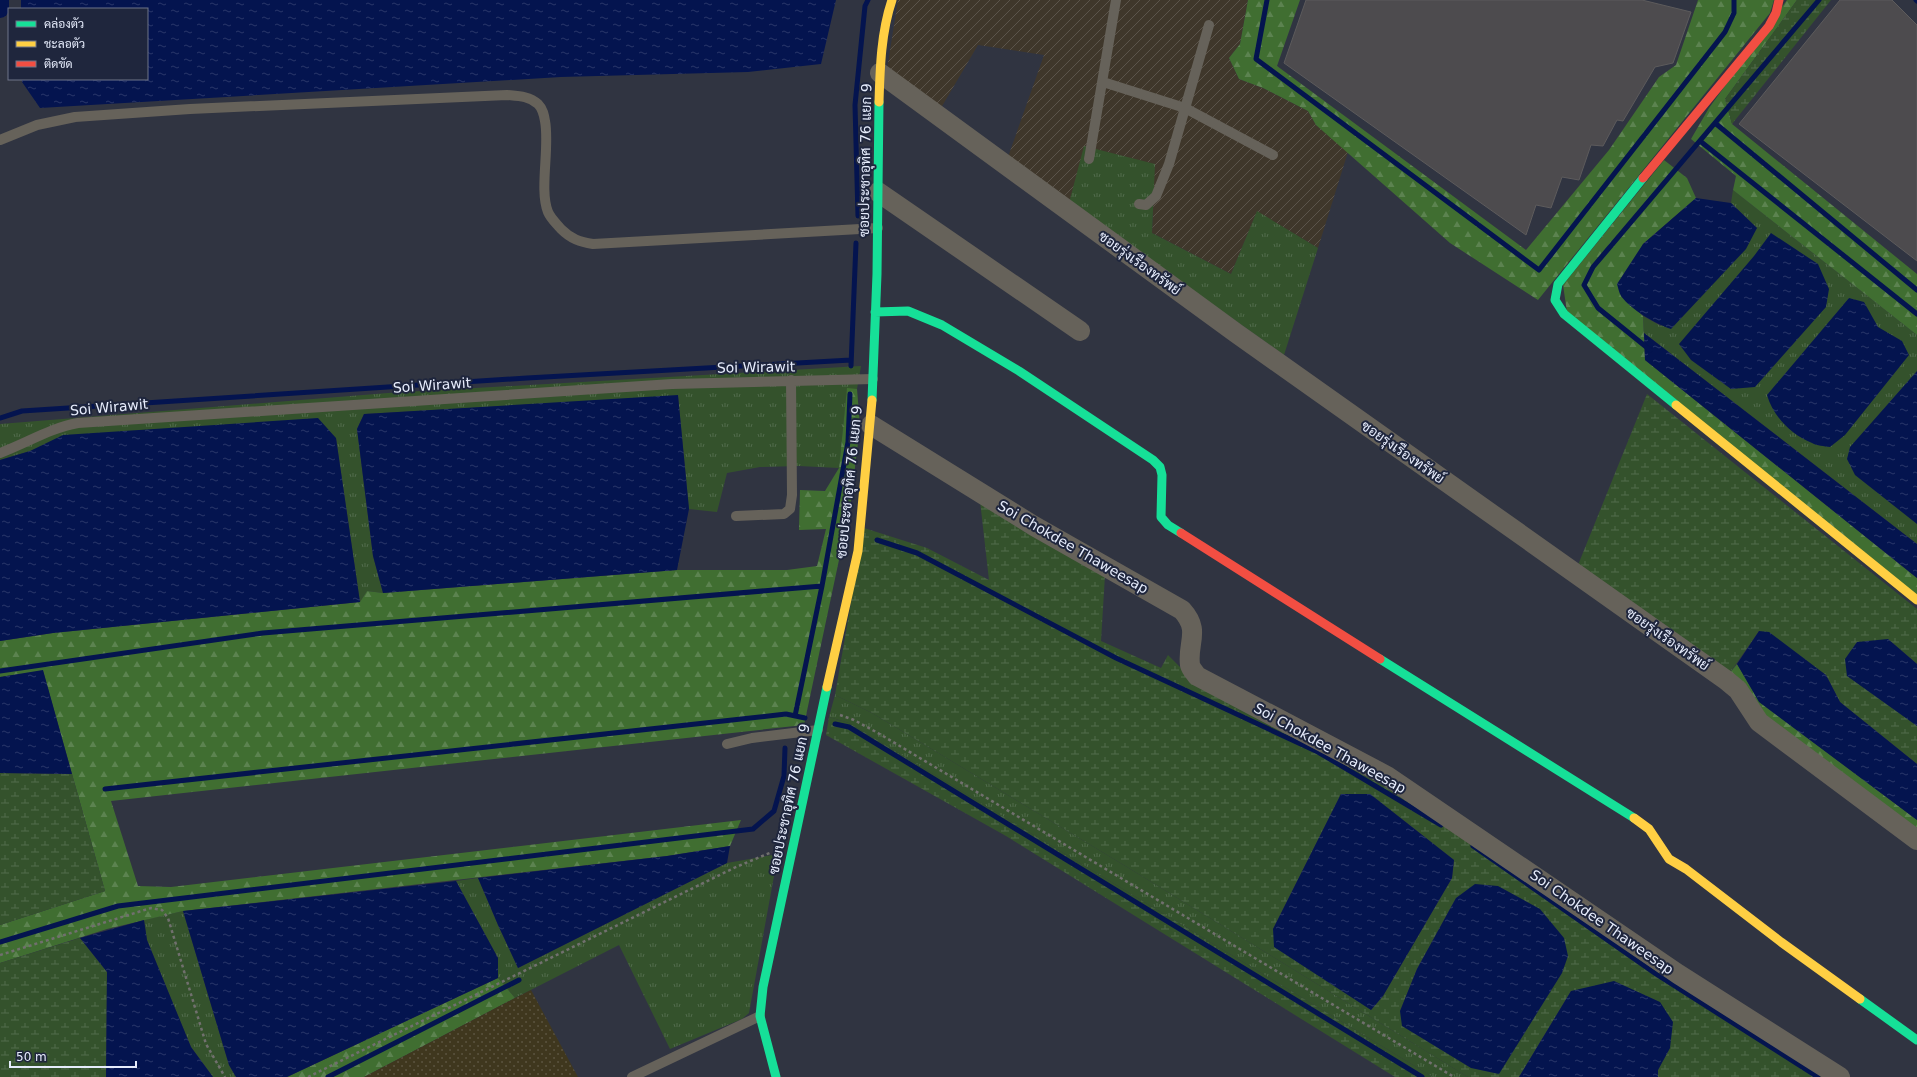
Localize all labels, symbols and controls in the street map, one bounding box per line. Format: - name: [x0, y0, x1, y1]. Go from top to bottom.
- legend: [8, 8, 148, 80]
- text: คล่องตัว: [44, 17, 84, 31]
- text: ชะลอตัว: [44, 37, 85, 51]
- text: ติดขัด: [44, 57, 73, 71]
- street label: ซอยประชาอุทิศ 76 แยก 9: [856, 83, 876, 237]
- street label: ซอยรุ่งเรืองทรัพย์: [1095, 227, 1185, 300]
- street label: Soi Wirawit: [717, 358, 796, 376]
- street label: Soi Wirawit: [392, 374, 472, 396]
- street label: Soi Wirawit: [69, 396, 149, 418]
- street label: ซอยประชาอุทิศ 76 แยก 9: [833, 405, 867, 559]
- street label: ซอยรุ่งเรืองทรัพย์: [1357, 417, 1448, 488]
- street label: Soi Chokdee Thaweesap: [995, 497, 1151, 597]
- street label: ซอยรุ่งเรืองทรัพย์: [1622, 604, 1713, 675]
- street label: Soi Chokdee Thaweesap: [1251, 700, 1409, 797]
- street label: ซอยประชาอุทิศ 76 แยก 9: [765, 722, 815, 876]
- street label: Soi Chokdee Thaweesap: [1527, 866, 1677, 978]
- scale bar: [10, 1043, 136, 1069]
- text: 50 m: [16, 1050, 47, 1064]

